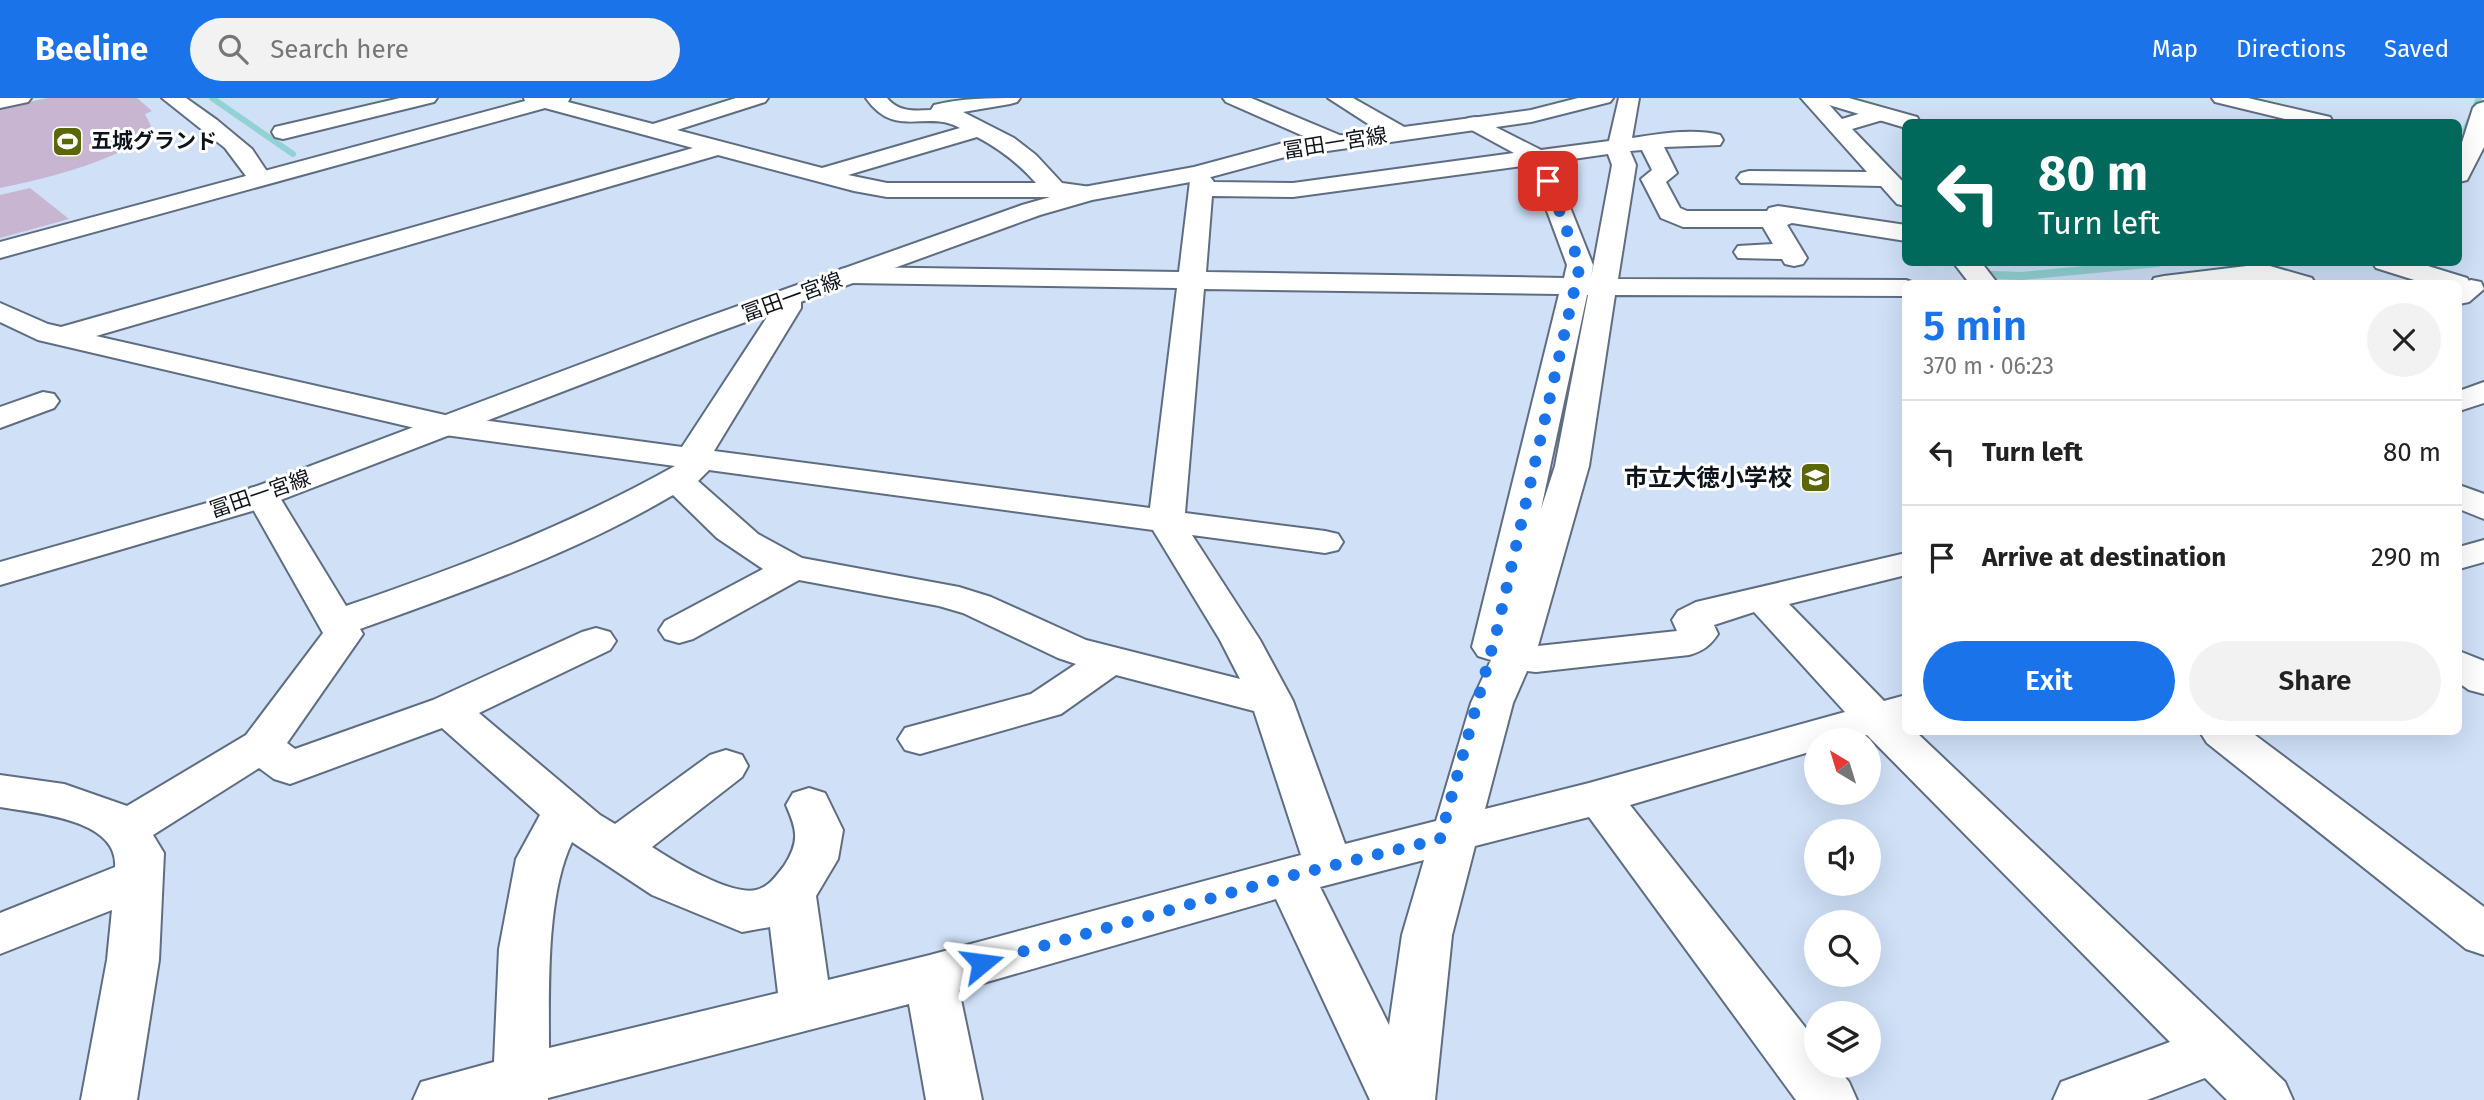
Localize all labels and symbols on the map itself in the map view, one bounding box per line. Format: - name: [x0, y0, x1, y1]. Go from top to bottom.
- street label: 冨田一宮線: [1281, 122, 1389, 164]
- sports icon: 五城グランド: [51, 124, 85, 158]
- place label: 五城グランド: [91, 128, 217, 154]
- pin: [1518, 151, 1578, 211]
- street label: 冨田一宮線: [738, 267, 846, 327]
- school or university icon: 市立大徳小学校: [1798, 461, 1832, 495]
- place label: 市立大徳小学校: [1624, 464, 1792, 492]
- street label: 冨田一宮線: [206, 465, 314, 523]
- north arrow: [1804, 728, 1881, 805]
- position arrow: [945, 926, 1019, 1000]

